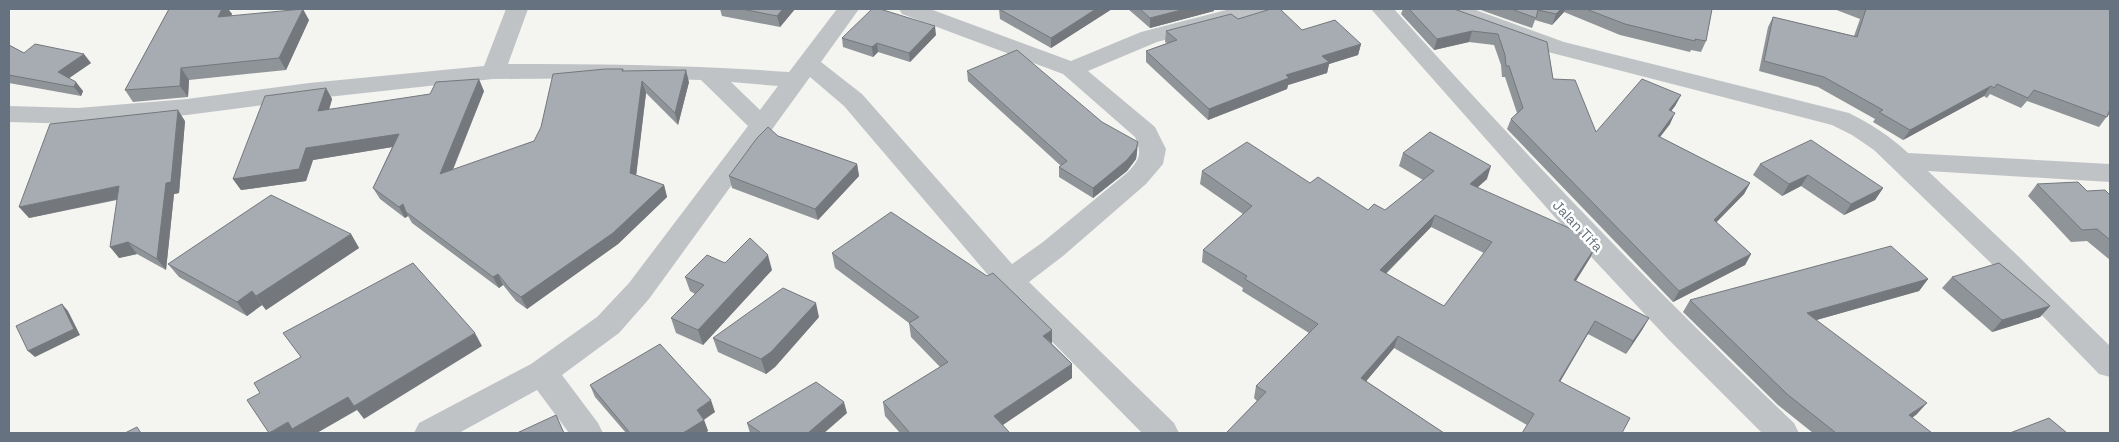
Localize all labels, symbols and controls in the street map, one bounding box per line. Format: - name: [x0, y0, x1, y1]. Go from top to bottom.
- street label: Jalan Tifa: [1549, 196, 1607, 256]

